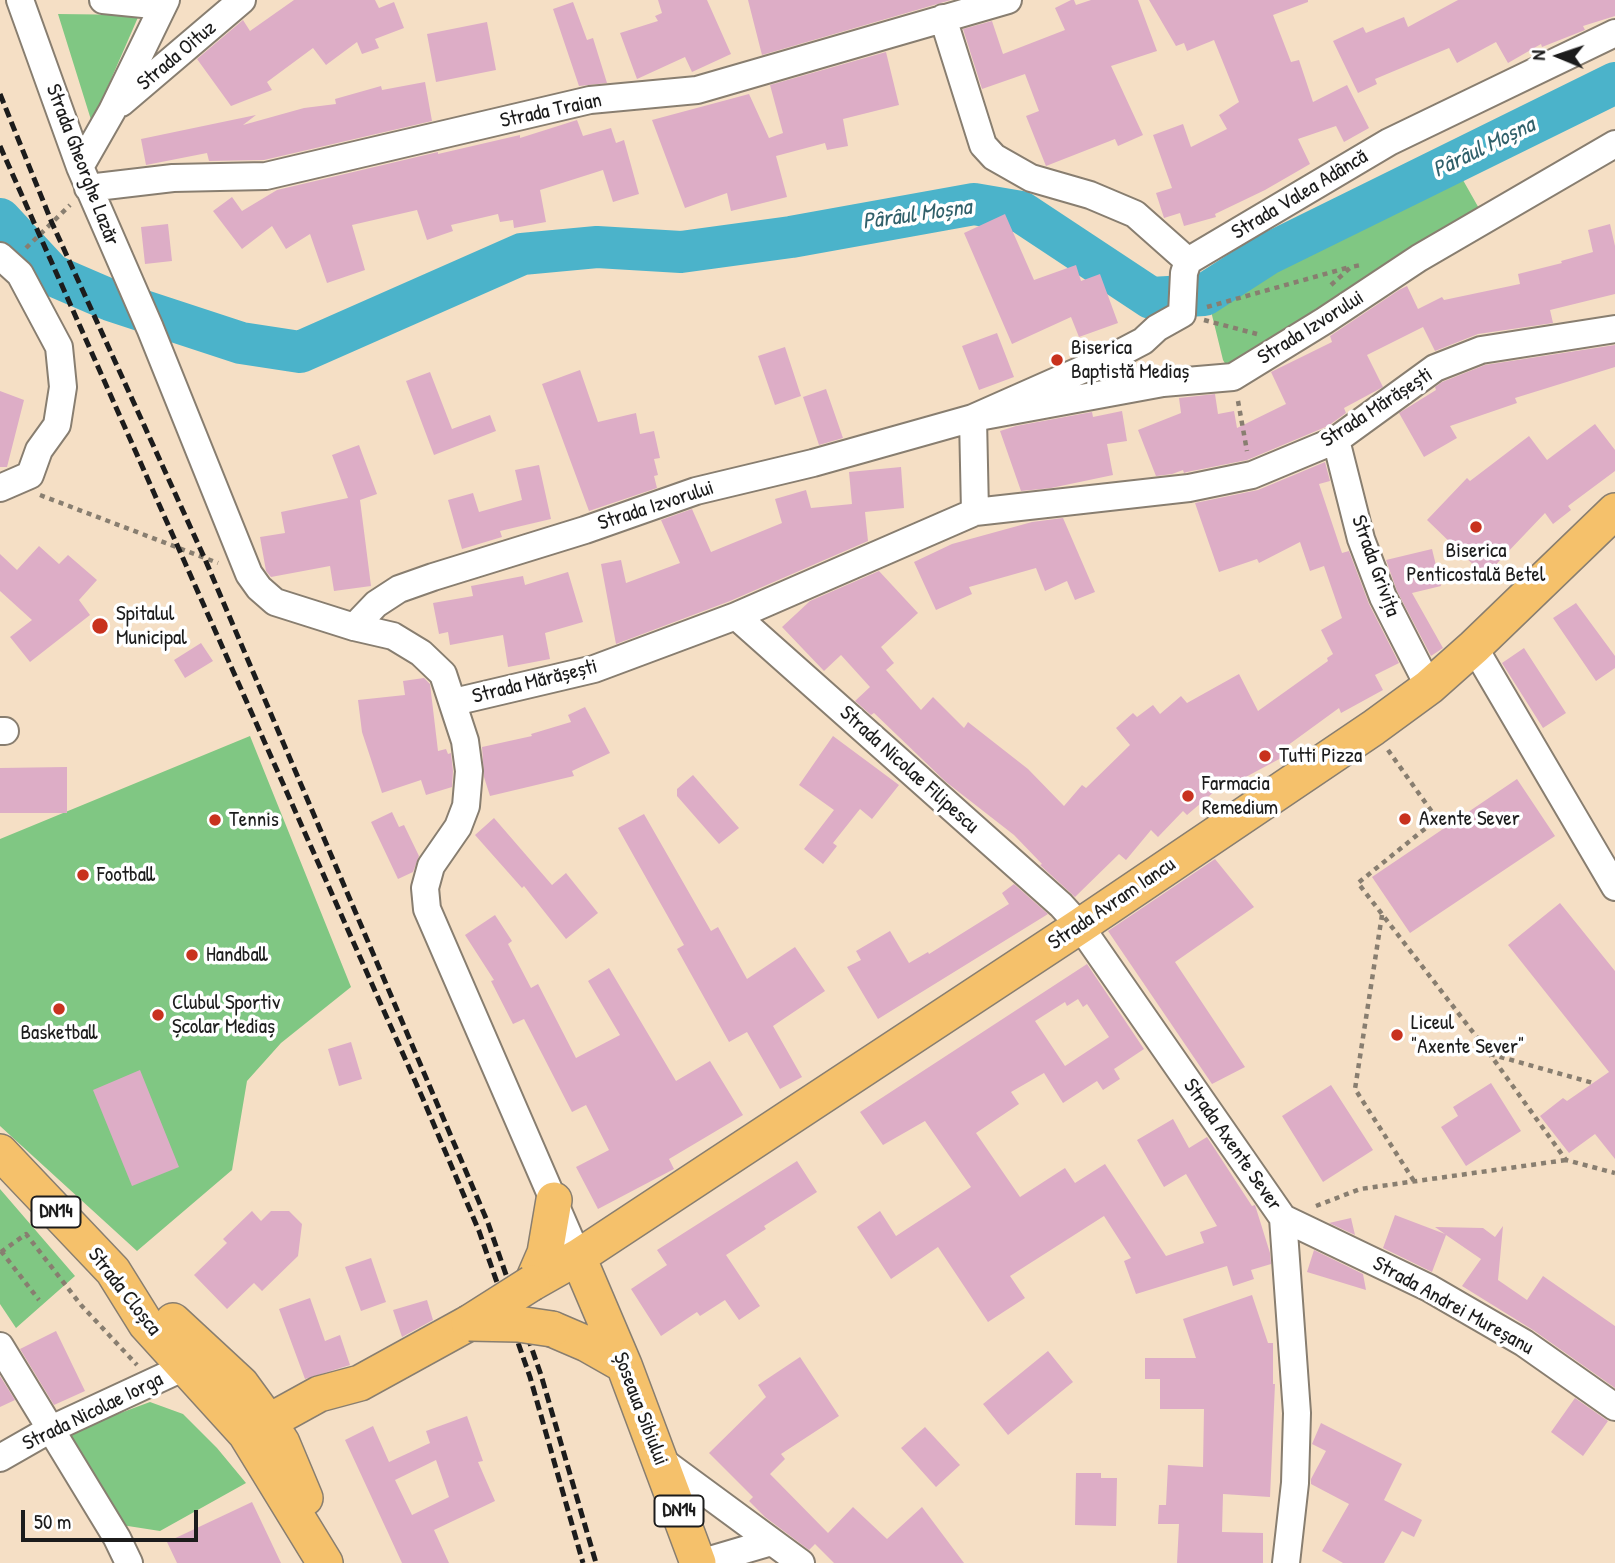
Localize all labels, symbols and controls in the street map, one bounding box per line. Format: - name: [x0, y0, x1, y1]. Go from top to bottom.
- street label: Strada Oituz: [132, 16, 222, 96]
- north arrow: [1524, 21, 1594, 91]
- text: N: [1525, 50, 1551, 61]
- street label: Strada Gheorghe Lazăr: [40, 81, 124, 249]
- street label: Strada Traian: [498, 88, 604, 134]
- water label: Pârâul Moșna: [1429, 112, 1539, 184]
- street label: Strada Valea Adâncă: [1228, 145, 1372, 245]
- water label: Pârâul Moșna: [861, 194, 973, 236]
- street label: Strada Izvorului: [1253, 285, 1369, 371]
- place label: Biserica Baptistă Mediaș: [1071, 335, 1189, 385]
- marker: Biserica Baptistă Mediaș: [1049, 352, 1065, 368]
- street label: Strada Mărășești: [1316, 363, 1438, 453]
- street label: Strada Izvorului: [595, 475, 717, 537]
- street label: Strada Grivița: [1345, 512, 1405, 620]
- marker: Biserica Penticostală Betel: [1468, 519, 1484, 535]
- place label: Biserica Penticostală Betel: [1407, 538, 1545, 588]
- place label: Spitalul Municipal: [116, 601, 187, 651]
- marker: Spitalul Municipal: [90, 616, 110, 636]
- street label: Strada Mărășești: [470, 654, 600, 710]
- street label: Strada Nicolae Filipescu: [834, 701, 984, 839]
- place label: Tutti Pizza: [1279, 743, 1362, 769]
- marker: Tutti Pizza: [1257, 748, 1273, 764]
- place label: Farmacia Remedium: [1202, 771, 1278, 821]
- marker: Farmacia Remedium: [1180, 788, 1196, 804]
- place label: Axente Sever: [1419, 806, 1520, 832]
- place label: Tennis: [229, 807, 279, 833]
- marker: Axente Sever: [1397, 811, 1413, 827]
- marker: Tennis: [207, 812, 223, 828]
- street label: Strada Avram Iancu: [1044, 852, 1180, 956]
- place label: Football: [97, 862, 155, 888]
- marker: Football: [75, 867, 91, 883]
- place label: Handball: [206, 942, 268, 968]
- marker: Handball: [184, 947, 200, 963]
- place label: Clubul Sportiv Școlar Mediaș: [172, 990, 280, 1040]
- marker: Basketball: [51, 1001, 67, 1017]
- marker: Clubul Sportiv Școlar Mediaș: [150, 1007, 166, 1023]
- place label: Liceul "Axente Sever": [1411, 1010, 1524, 1060]
- place label: Basketball: [20, 1020, 98, 1046]
- marker: Liceul "Axente Sever": [1389, 1027, 1405, 1043]
- street label: Strada Axente Sever: [1177, 1074, 1287, 1216]
- road number: DN14: [32, 1196, 80, 1228]
- street label: Strada Cloșca: [82, 1243, 166, 1341]
- street label: Strada Andrei Mureșanu: [1368, 1251, 1538, 1361]
- street label: Șoseaua Sibiului: [607, 1349, 673, 1469]
- street label: Strada Nicolae Iorga: [19, 1367, 167, 1457]
- scale bar: [24, 1496, 201, 1540]
- road number: DN14: [654, 1496, 704, 1526]
- text: 50 m: [34, 1507, 71, 1536]

